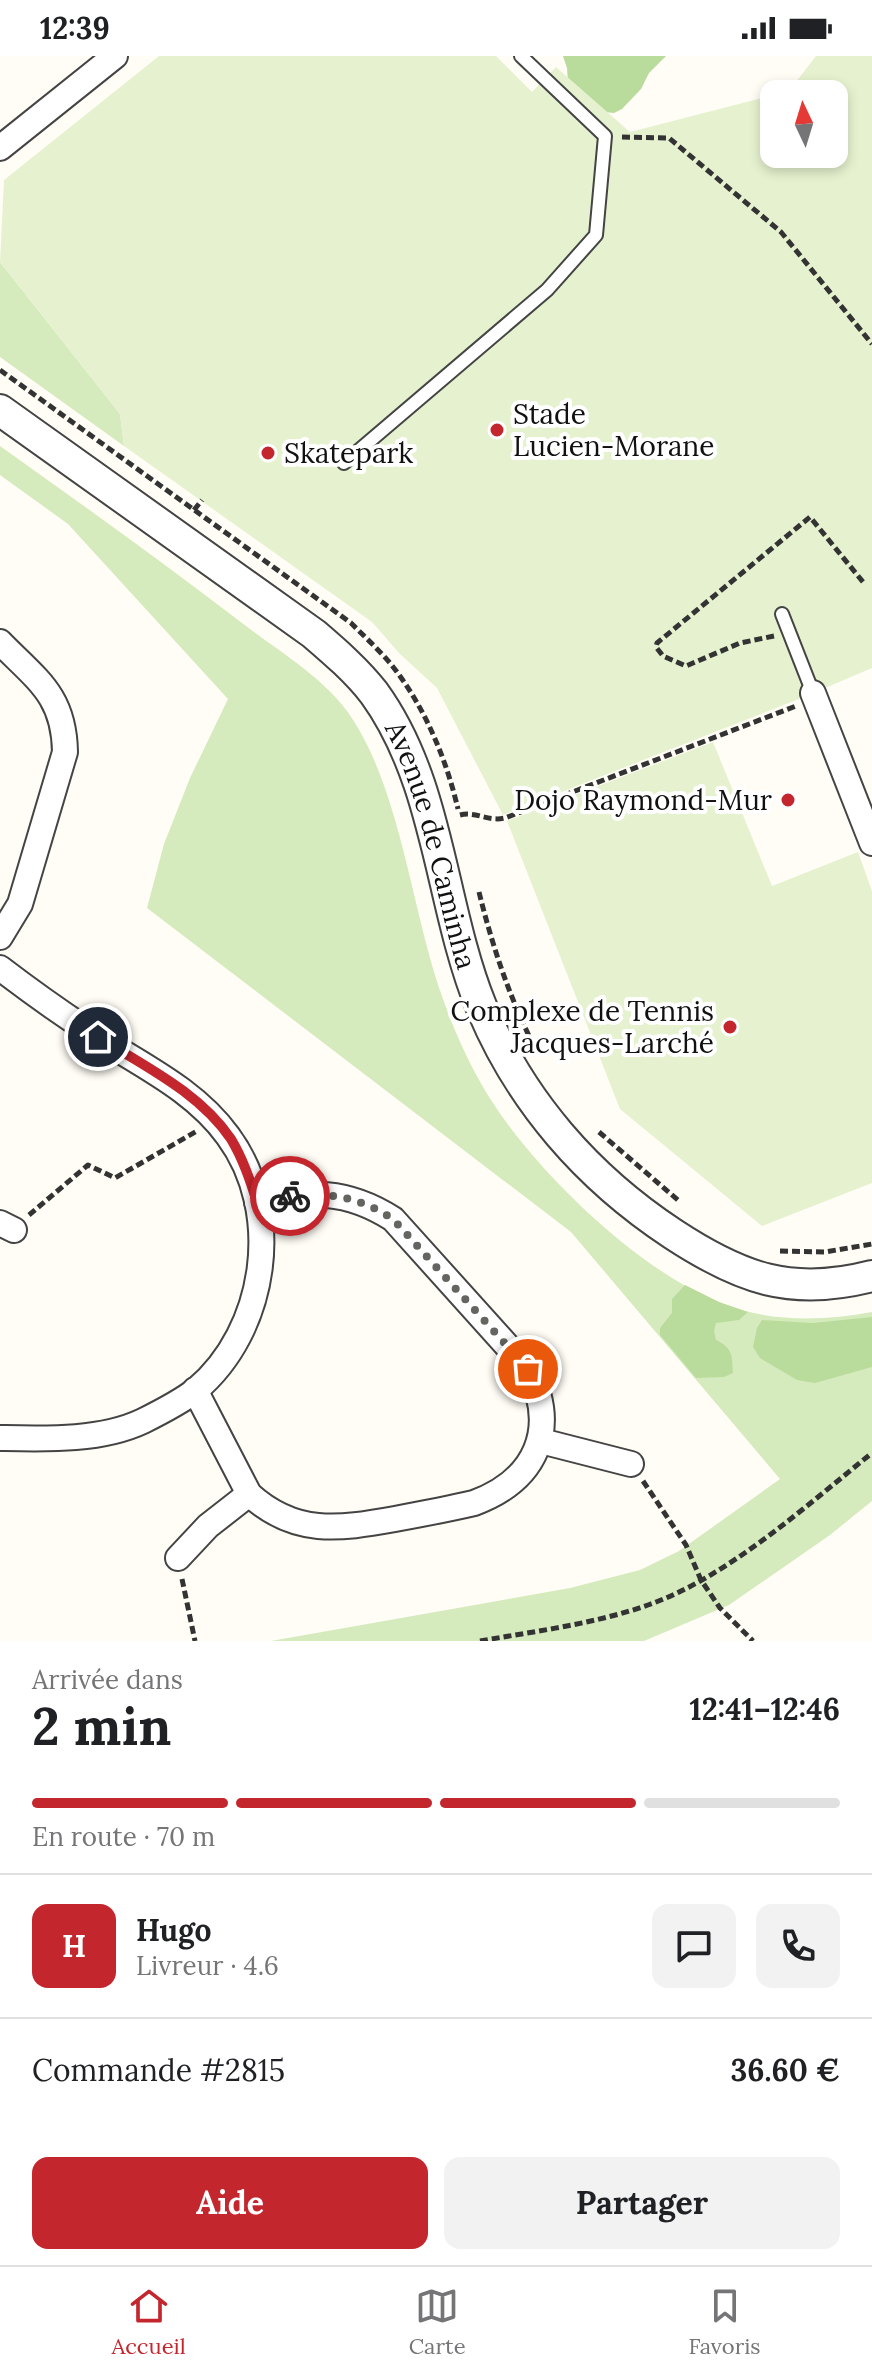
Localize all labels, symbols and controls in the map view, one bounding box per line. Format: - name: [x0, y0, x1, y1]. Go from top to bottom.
- text: 12:39: [40, 9, 110, 47]
- north arrow: [760, 80, 848, 168]
- map controls: [760, 80, 848, 168]
- place label: Stade Lucien-Morane: [513, 396, 715, 464]
- marker: Stade Lucien-Morane: [488, 421, 506, 439]
- place label: Skatepark: [284, 435, 413, 471]
- marker: Skatepark: [259, 444, 277, 462]
- street label: Avenue de Caminha: [377, 714, 485, 973]
- place label: Dojo Raymond-Mur: [514, 782, 772, 818]
- marker: Dojo Raymond-Mur: [779, 791, 797, 809]
- place label: Complexe de Tennis Jacques-Larché: [451, 993, 714, 1061]
- pin: [64, 1003, 132, 1071]
- icon: home: [76, 1015, 120, 1059]
- marker: Complexe de Tennis Jacques-Larché: [721, 1018, 739, 1036]
- courier: [250, 1156, 330, 1236]
- icon: bike: [268, 1174, 312, 1218]
- pin: [494, 1335, 562, 1403]
- icon: bag: [506, 1347, 550, 1391]
- text: Arrivée dans: [32, 1663, 183, 1696]
- text: 12:41–12:46: [690, 1690, 840, 1728]
- text: 2 min: [32, 1693, 171, 1759]
- text: En route · 70 m: [32, 1820, 215, 1853]
- button: chat: [652, 1904, 736, 1988]
- button: phone: [756, 1904, 840, 1988]
- text: Hugo: [136, 1911, 211, 1949]
- text: H: [62, 1927, 86, 1965]
- text: Livreur · 4.6: [136, 1949, 279, 1982]
- text: Commande #2815: [32, 2051, 285, 2089]
- text: 36.60 €: [730, 2051, 840, 2089]
- button: Aide: [32, 2157, 428, 2249]
- button: Partager: [444, 2157, 840, 2249]
- tab: Accueil: [111, 2284, 186, 2360]
- tab: Carte: [409, 2284, 466, 2360]
- tab: Favoris: [689, 2284, 761, 2360]

